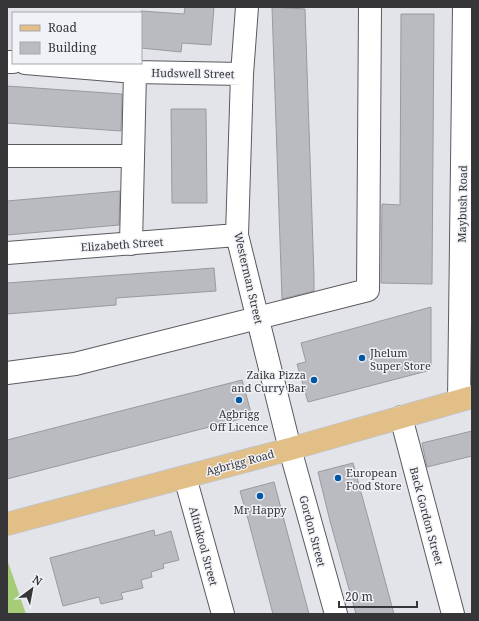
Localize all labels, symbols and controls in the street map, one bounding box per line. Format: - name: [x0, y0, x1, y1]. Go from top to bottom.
- legend: [12, 12, 142, 64]
- text: Road: [48, 19, 78, 36]
- text: Building: [48, 39, 97, 56]
- street label: Hudswell Street: [151, 65, 235, 81]
- street label: Maybush Road: [454, 165, 470, 243]
- street label: Westerman Street: [231, 231, 267, 326]
- street label: Elizabeth Street: [80, 234, 164, 254]
- place label: Jhelum Super Store: [369, 345, 431, 373]
- marker: Jhelum Super Store: [357, 353, 367, 363]
- place label: Zaika Pizza and Curry Bar: [231, 367, 307, 395]
- marker: Zaika Pizza and Curry Bar: [309, 375, 319, 385]
- marker: Agbrigg Off Licence: [234, 395, 244, 405]
- place label: Agbrigg Off Licence: [210, 406, 269, 434]
- street label: Agbrigg Road: [204, 446, 276, 478]
- place label: European Food Store: [346, 465, 402, 493]
- street label: Back Gordon Street: [407, 465, 447, 567]
- marker: European Food Store: [333, 473, 343, 483]
- marker: Mr Happy: [255, 491, 265, 501]
- street label: Gordon Street: [296, 494, 330, 568]
- place label: Mr Happy: [234, 502, 287, 517]
- street label: Altinkool Street: [186, 505, 222, 587]
- north arrow: [12, 569, 52, 609]
- text: N: [30, 571, 45, 589]
- scale bar: [339, 583, 417, 609]
- text: 20 m: [345, 588, 373, 605]

